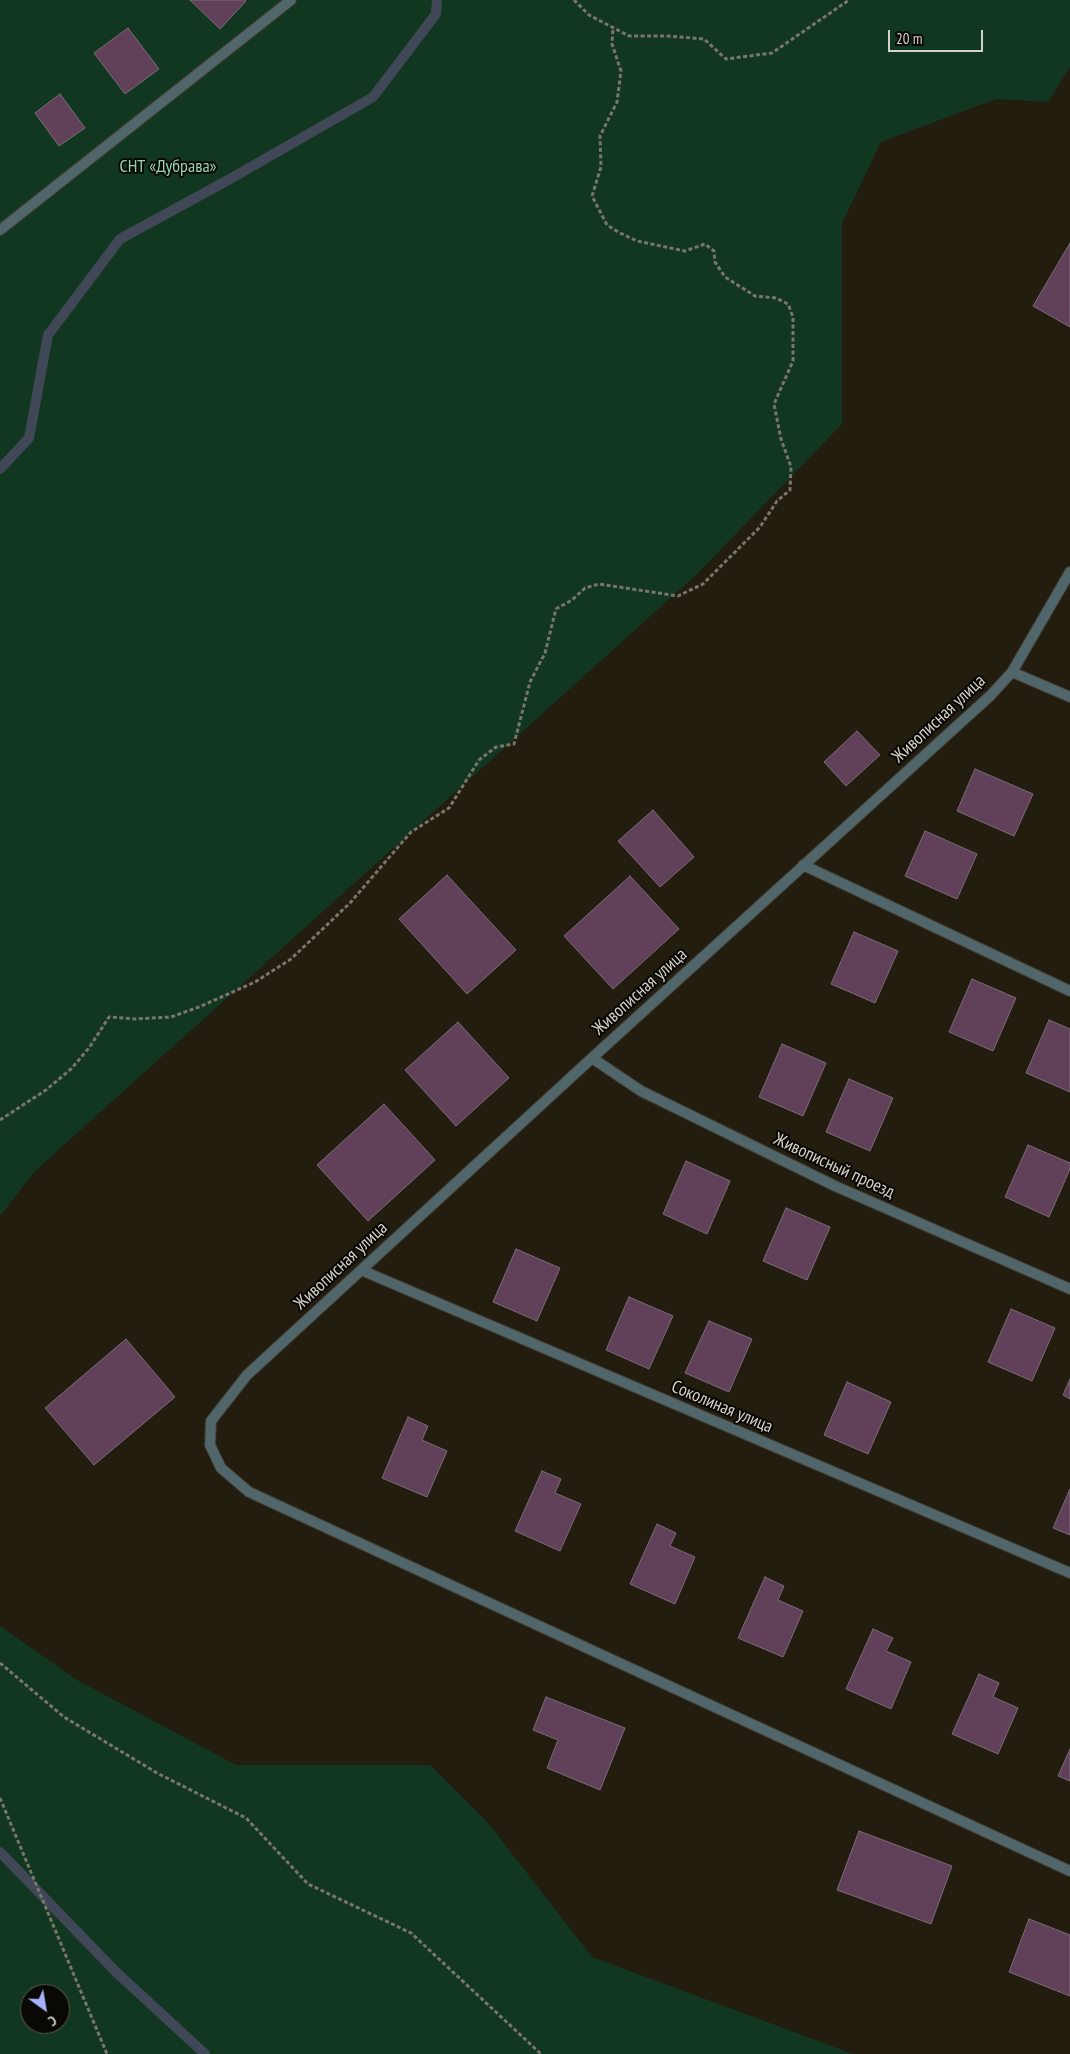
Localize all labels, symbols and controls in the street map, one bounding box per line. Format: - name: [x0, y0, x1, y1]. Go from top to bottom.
- scale bar: [890, 20, 985, 52]
- text: 20 m: [896, 29, 922, 48]
- park label: СНТ «Дубрава»: [119, 156, 217, 178]
- street label: Живописная улица: [888, 670, 990, 768]
- street label: Живописная улица: [588, 944, 692, 1040]
- street label: Живописный проезд: [770, 1129, 898, 1203]
- street label: Живописная улица: [290, 1217, 392, 1315]
- street label: Соколиная улица: [668, 1376, 776, 1438]
- north arrow: [20, 1984, 70, 2034]
- text: С: [45, 2012, 60, 2030]

